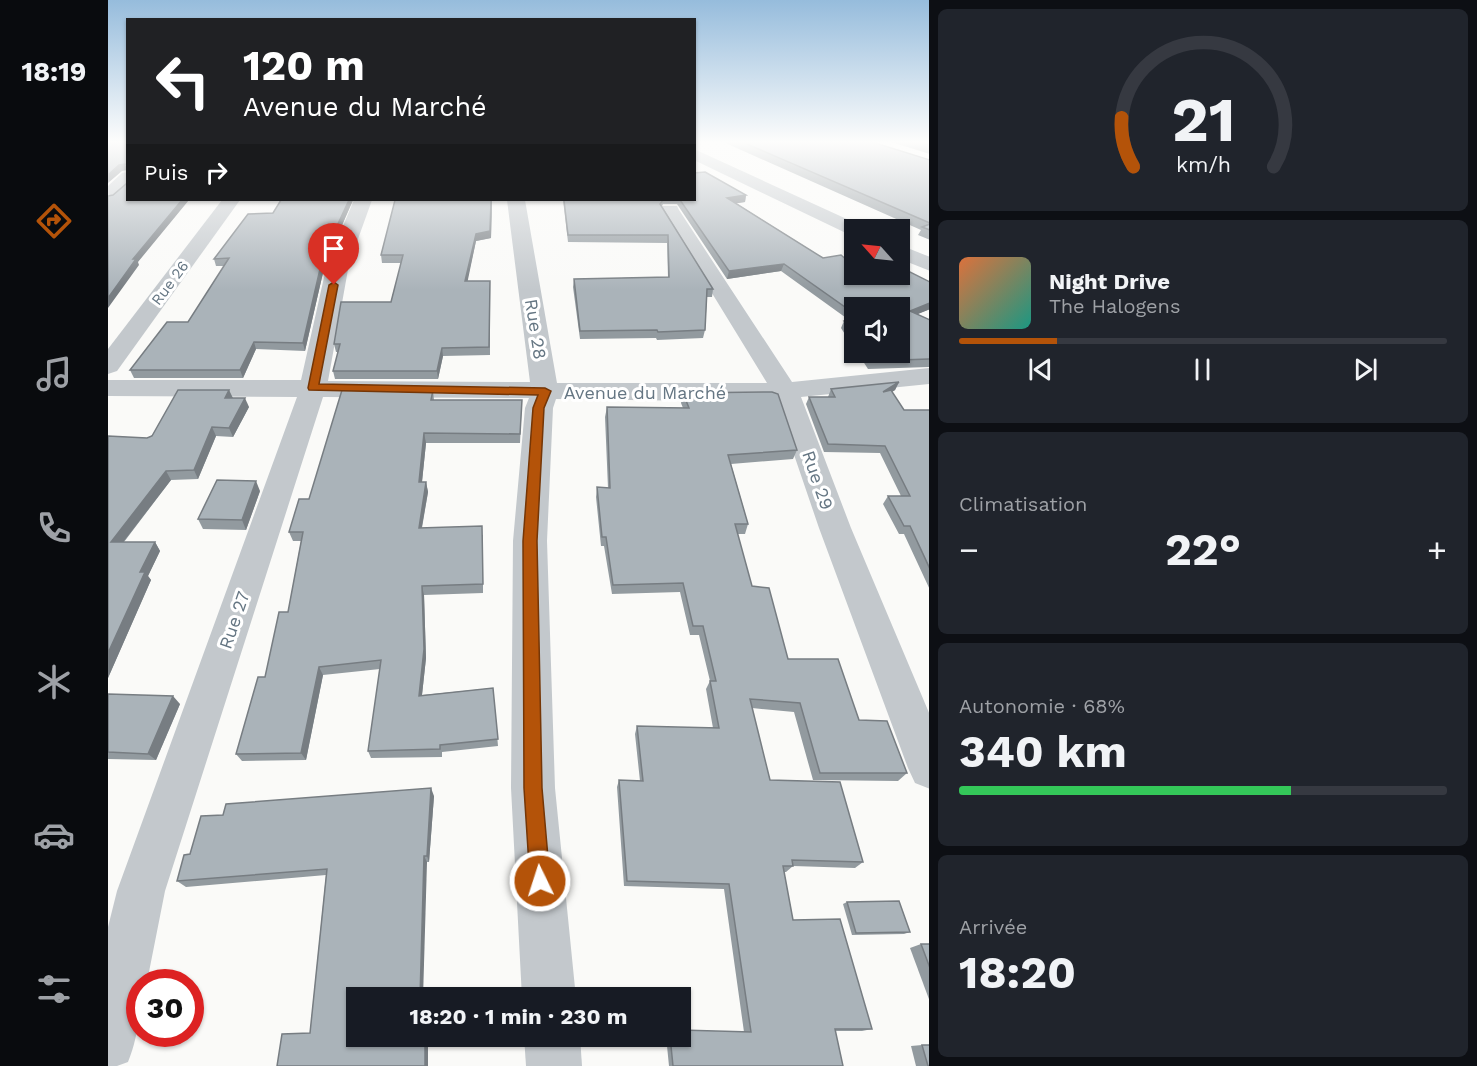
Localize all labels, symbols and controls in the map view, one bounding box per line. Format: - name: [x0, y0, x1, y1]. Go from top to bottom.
- text: 120 m: [243, 41, 365, 90]
- icon: left: [144, 42, 222, 120]
- text: 18:19: [22, 56, 87, 88]
- text: 21: [1171, 83, 1235, 156]
- text: Avenue du Marché: [243, 91, 487, 123]
- text: km/h: [1175, 153, 1231, 178]
- icon: right: [200, 156, 233, 189]
- text: Puis: [144, 160, 188, 185]
- icon: directions: [33, 200, 75, 242]
- north arrow: [844, 219, 910, 285]
- map controls: [844, 219, 910, 363]
- pin: [308, 223, 359, 285]
- icon: arrive: [317, 232, 350, 265]
- street label: Rue 26: [148, 257, 192, 309]
- text: Night Drive: [1049, 269, 1170, 294]
- text: The Halogens: [1049, 294, 1181, 318]
- street label: Rue 28: [521, 297, 551, 361]
- button: sound: [844, 297, 910, 363]
- icon: music: [33, 353, 75, 395]
- icon: previous: [1024, 353, 1057, 386]
- icon: pause: [1186, 353, 1219, 386]
- icon: next: [1349, 353, 1382, 386]
- street label: Avenue du Marché: [564, 382, 726, 403]
- street label: Rue 29: [798, 448, 838, 512]
- text: Climatisation: [959, 492, 1087, 516]
- icon: phone: [33, 507, 75, 549]
- text: 22°: [1165, 523, 1241, 576]
- text: −: [959, 530, 979, 569]
- text: +: [1427, 530, 1447, 569]
- street label: Rue 27: [214, 588, 254, 652]
- icon: climate: [33, 661, 75, 703]
- text: Autonomie · 68%: [959, 694, 1125, 718]
- text: 340 km: [959, 725, 1127, 778]
- icon: car: [33, 814, 75, 856]
- position arrow: [508, 849, 572, 913]
- text: Arrivée: [959, 915, 1027, 939]
- text: 18:20: [959, 946, 1076, 999]
- icon: filters: [33, 968, 75, 1010]
- speed limit sign: 30: [126, 969, 204, 1047]
- text: 18:20 · 1 min · 230 m: [409, 1004, 628, 1029]

